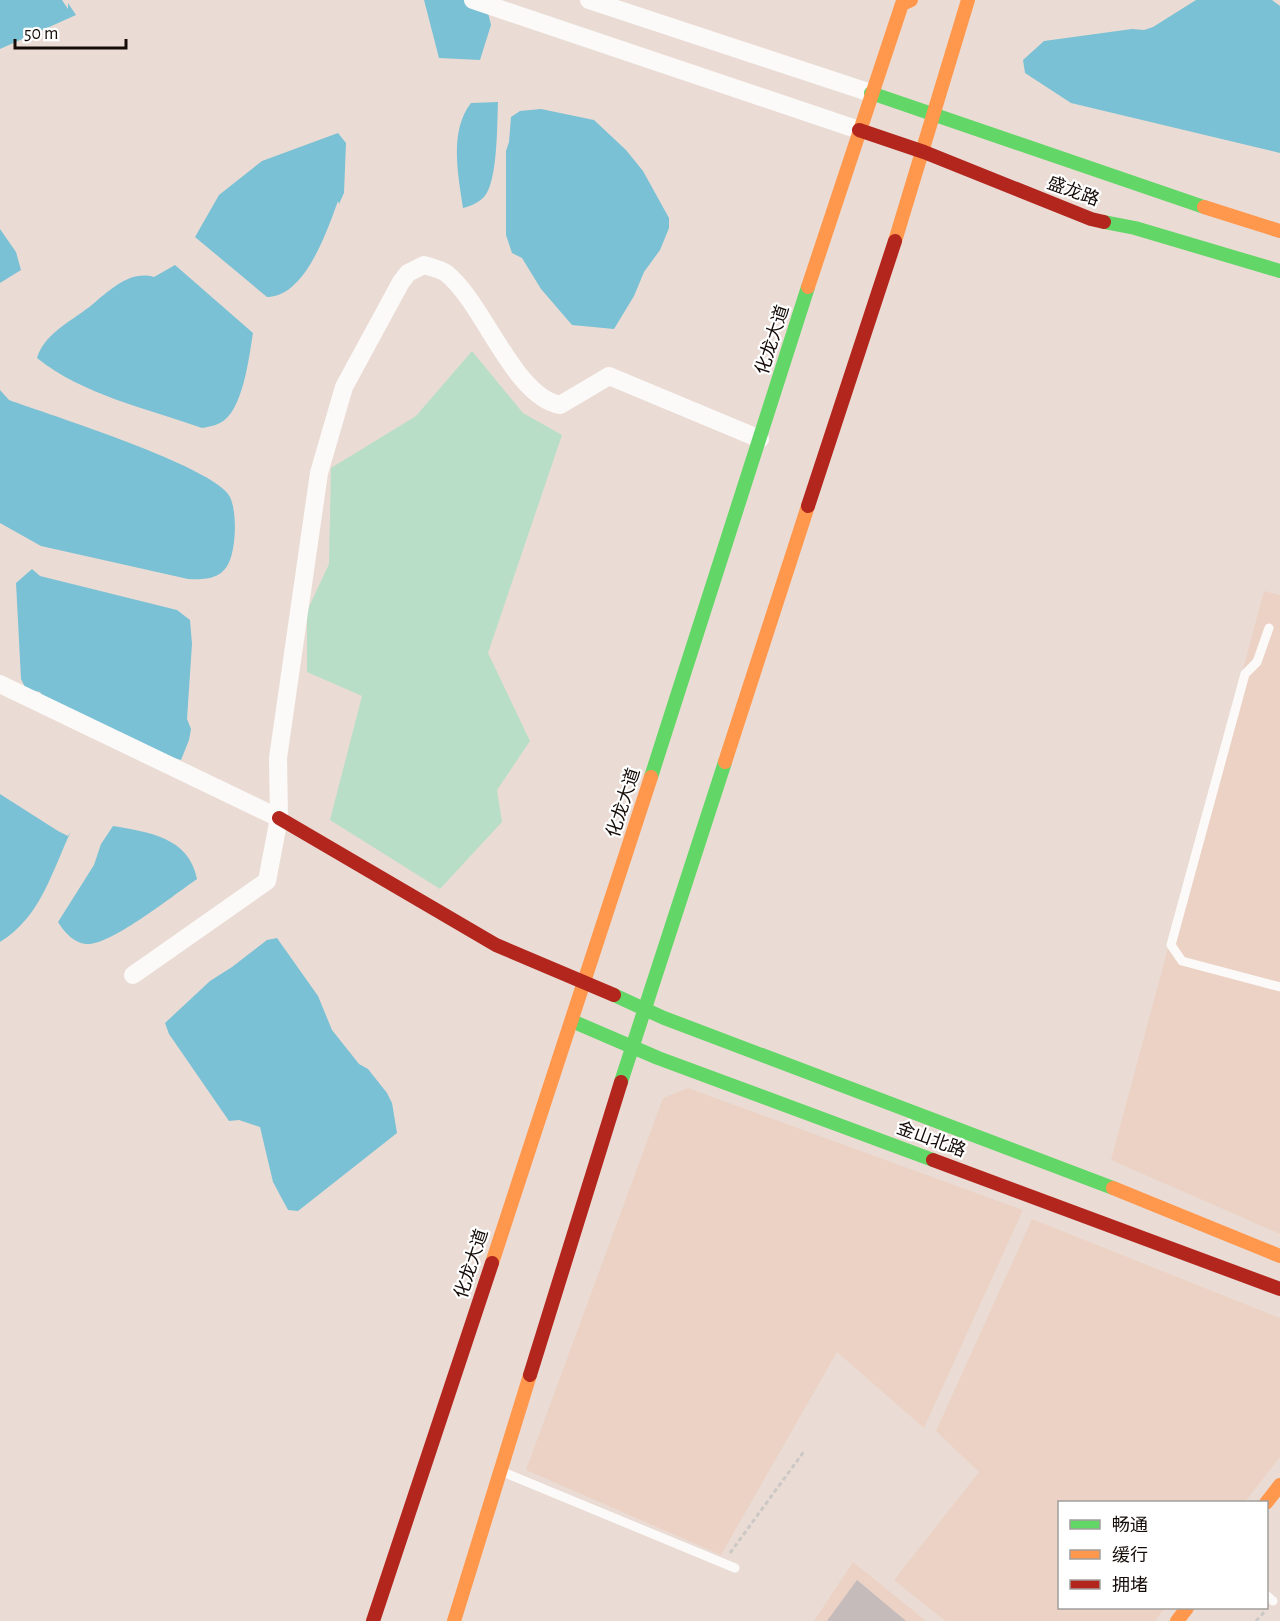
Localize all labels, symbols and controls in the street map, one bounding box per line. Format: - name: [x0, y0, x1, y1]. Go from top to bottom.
- scale bar: [15, 12, 126, 50]
- text: 50 m: [24, 25, 58, 43]
- street label: 盛龙路: [1045, 172, 1102, 210]
- street label: 化龙大道: [751, 302, 793, 377]
- street label: 化龙大道: [602, 765, 644, 840]
- street label: 金山北路: [894, 1117, 969, 1161]
- street label: 化龙大道: [450, 1226, 492, 1301]
- legend: [1058, 1501, 1268, 1609]
- text: 畅通: [1112, 1515, 1148, 1535]
- text: 缓行: [1112, 1545, 1148, 1565]
- text: 拥堵: [1112, 1575, 1148, 1595]

